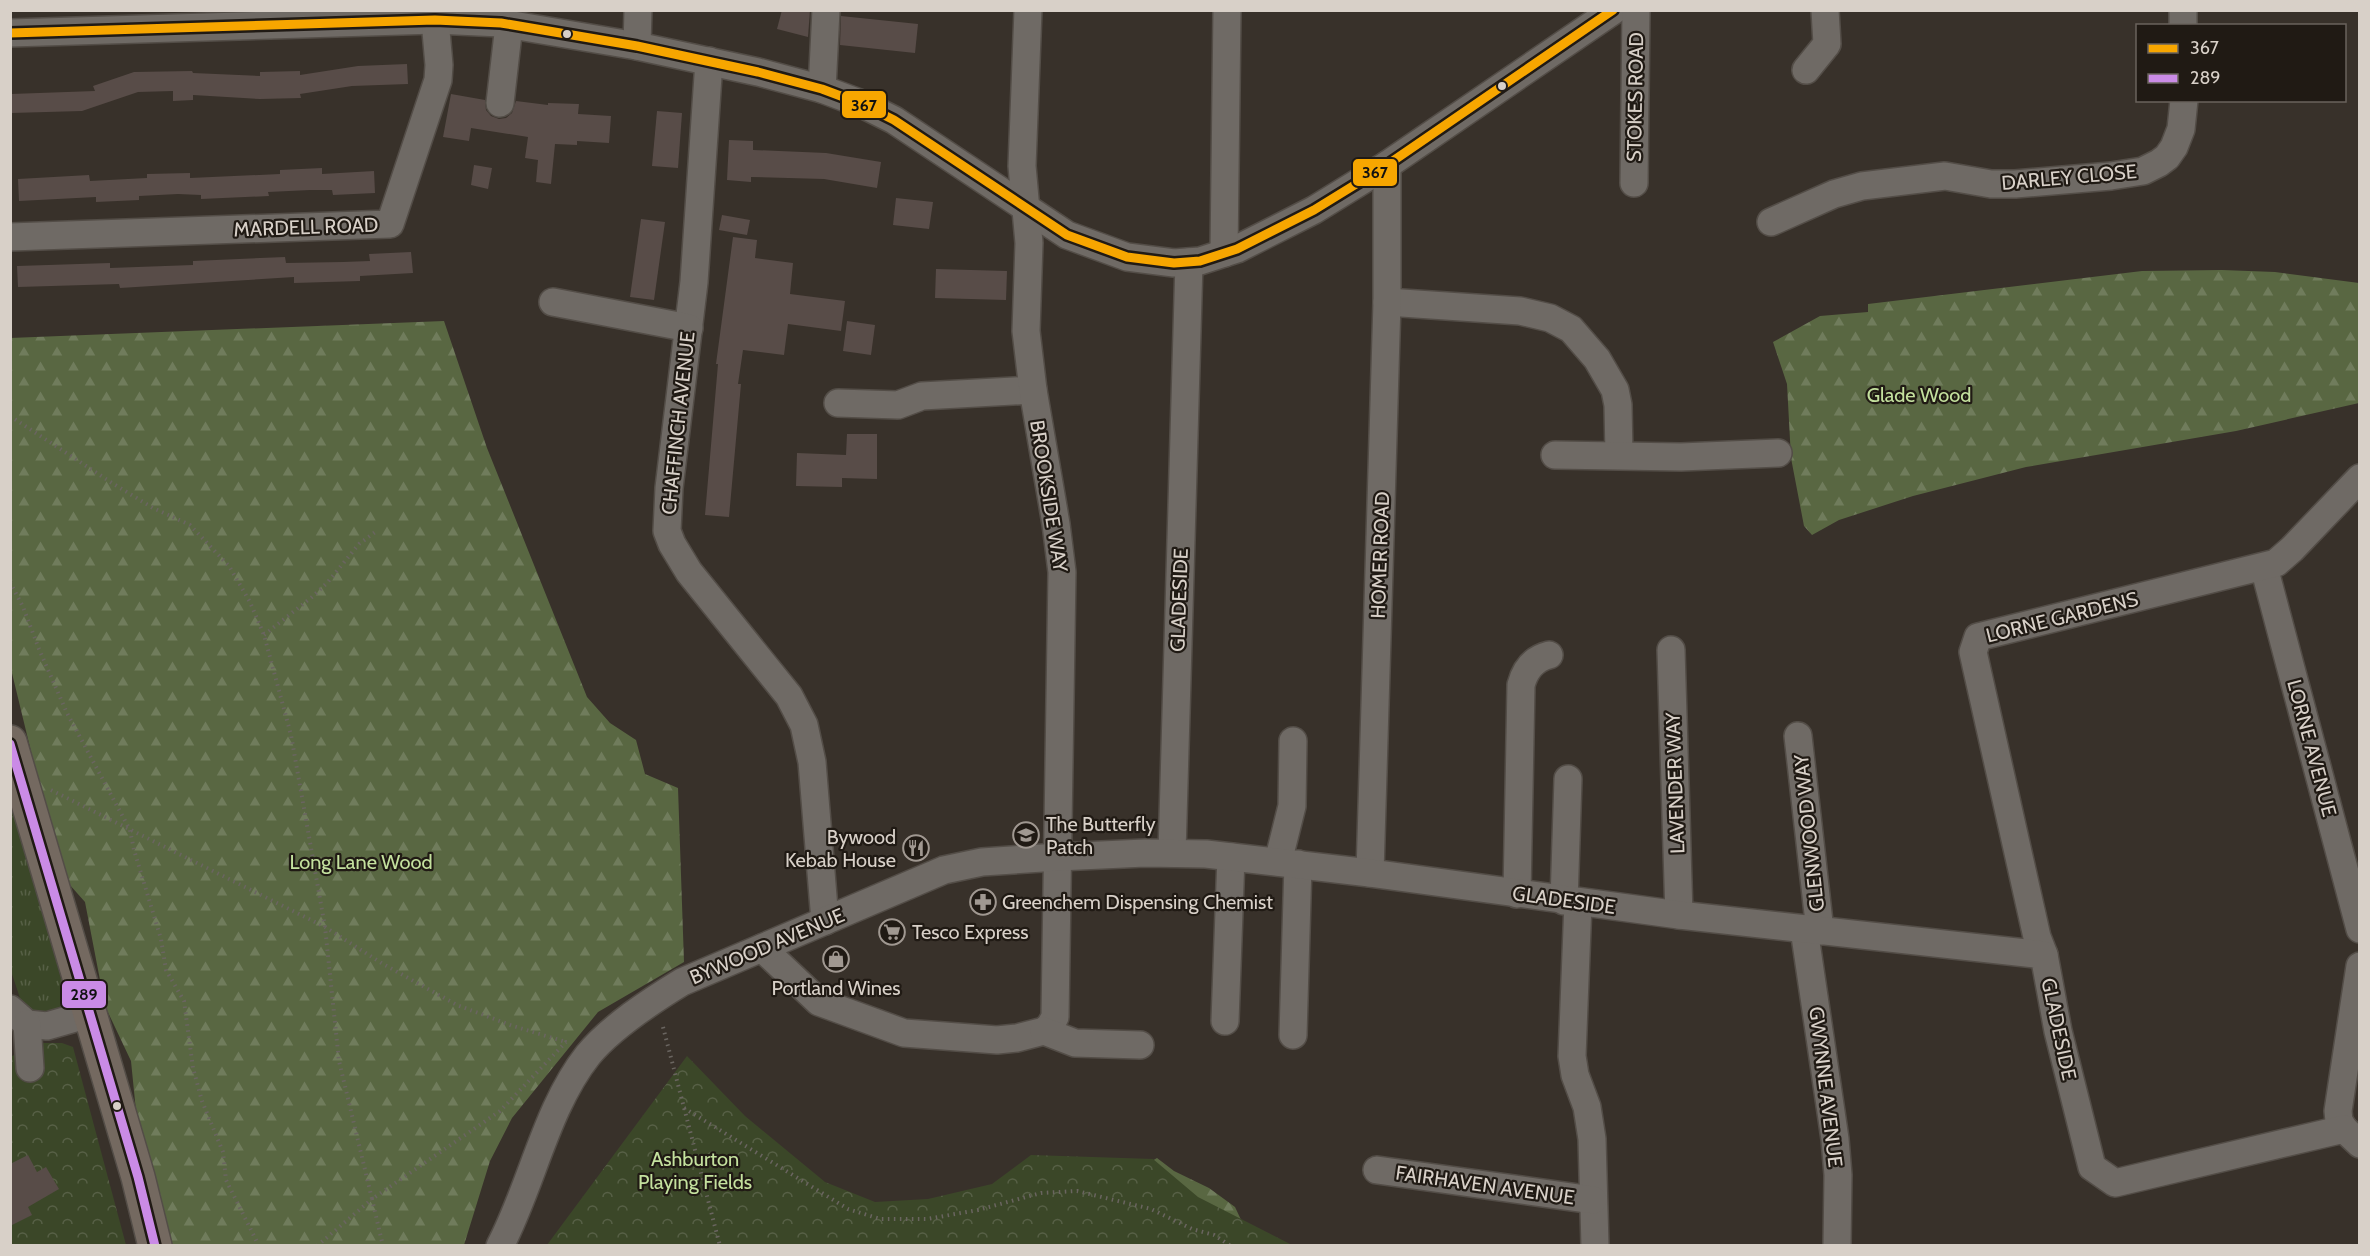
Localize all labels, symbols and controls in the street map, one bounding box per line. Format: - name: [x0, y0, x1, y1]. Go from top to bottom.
- legend: [2136, 24, 2346, 102]
- unlabelled marker: [561, 28, 573, 40]
- street label: STOKES ROAD: [1622, 32, 1648, 162]
- text: 367: [2190, 37, 2219, 59]
- text: 289: [2190, 67, 2221, 89]
- unlabelled marker: [1496, 80, 1508, 92]
- line badge: 367: [841, 90, 887, 119]
- text: 367: [851, 96, 878, 115]
- line badge: 367: [1352, 158, 1398, 187]
- street label: DARLEY CLOSE: [2000, 159, 2138, 195]
- text: 367: [1362, 163, 1389, 182]
- street label: MARDELL ROAD: [233, 212, 379, 242]
- street label: CHAFFINCH AVENUE: [656, 330, 700, 516]
- park label: Glade Wood: [1867, 383, 1971, 407]
- street label: BROOKSIDE WAY: [1025, 418, 1073, 574]
- street label: HOMER ROAD: [1366, 491, 1394, 619]
- street label: GLADESIDE: [1165, 548, 1193, 652]
- street label: LORNE GARDENS: [1983, 586, 2141, 647]
- street label: LORNE AVENUE: [2282, 677, 2342, 819]
- street label: LAVENDER WAY: [1661, 711, 1689, 854]
- street label: GLENWOOD WAY: [1789, 753, 1829, 913]
- place label: The Butterfly Patch: [1046, 812, 1156, 859]
- school or university icon: The Butterfly Patch: [1011, 820, 1041, 850]
- place label: Bywood Kebab House: [785, 825, 896, 872]
- restaurant icon: Bywood Kebab House: [901, 833, 931, 863]
- park label: Long Lane Wood: [289, 850, 433, 874]
- street label: GLADESIDE: [1511, 881, 1617, 919]
- pharmacy icon: Greenchem Dispensing Chemist: [968, 887, 998, 917]
- place label: Greenchem Dispensing Chemist: [1002, 890, 1273, 914]
- street label: BYWOOD AVENUE: [686, 903, 848, 989]
- supermarket icon: Tesco Express: [877, 917, 907, 947]
- place label: Tesco Express: [912, 920, 1029, 944]
- shop icon: Portland Wines: [821, 944, 851, 974]
- place label: Portland Wines: [771, 976, 901, 1000]
- street label: GLADESIDE: [2036, 976, 2082, 1082]
- line badge: 289: [61, 980, 107, 1009]
- text: 289: [70, 985, 98, 1004]
- street label: GWYNNE AVENUE: [1804, 1005, 1848, 1169]
- unlabelled marker: [111, 1100, 123, 1112]
- park label: Ashburton Playing Fields: [638, 1147, 752, 1194]
- street label: FAIRHAVEN AVENUE: [1394, 1161, 1576, 1209]

